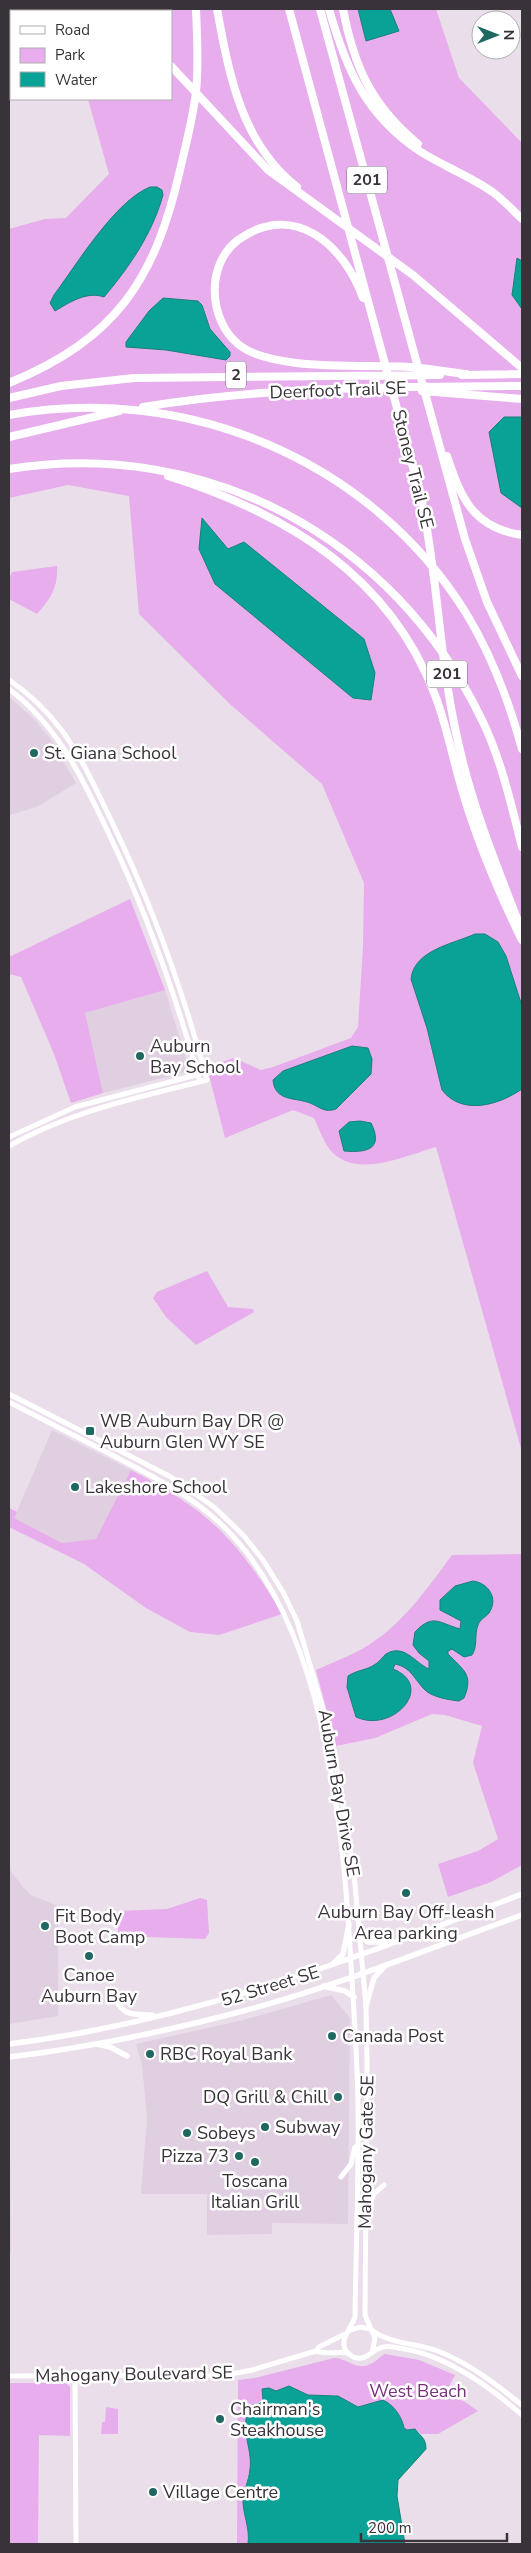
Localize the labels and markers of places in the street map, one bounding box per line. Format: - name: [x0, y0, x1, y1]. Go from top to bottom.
- place label: St. Giana School: [44, 741, 177, 765]
- marker: St. Giana School: [28, 747, 40, 759]
- place label: Auburn Bay School: [150, 1034, 241, 1079]
- marker: Auburn Bay School: [134, 1050, 146, 1062]
- place label: WB Auburn Bay DR @ Auburn Glen WY SE: [100, 1409, 284, 1454]
- marker: WB Auburn Bay DR @ Auburn Glen WY SE: [84, 1425, 96, 1437]
- place label: Lakeshore School: [85, 1475, 228, 1499]
- marker: Lakeshore School: [69, 1481, 81, 1493]
- marker: Auburn Bay Off-leash Area parking: [400, 1887, 412, 1899]
- place label: Auburn Bay Off-leash Area parking: [318, 1900, 494, 1945]
- place label: Fit Body Boot Camp: [55, 1904, 145, 1949]
- marker: Fit Body Boot Camp: [39, 1920, 51, 1932]
- marker: Canoe Auburn Bay: [83, 1950, 95, 1962]
- place label: Canoe Auburn Bay: [41, 1963, 138, 2008]
- place label: Canada Post: [342, 2024, 444, 2048]
- marker: Canada Post: [326, 2030, 338, 2042]
- place label: RBC Royal Bank: [160, 2042, 293, 2066]
- marker: RBC Royal Bank: [144, 2048, 156, 2060]
- place label: DQ Grill & Chill: [203, 2085, 329, 2109]
- marker: DQ Grill & Chill: [332, 2091, 344, 2103]
- place label: Subway: [275, 2115, 341, 2139]
- place label: Sobeys: [197, 2121, 256, 2145]
- marker: Subway: [259, 2121, 271, 2133]
- marker: Sobeys: [181, 2127, 193, 2139]
- place label: Pizza 73: [161, 2144, 229, 2168]
- marker: Pizza 73: [233, 2150, 245, 2162]
- marker: Toscana Italian Grill: [249, 2156, 261, 2168]
- place label: Toscana Italian Grill: [211, 2169, 300, 2214]
- place label: Chairman's Steakhouse: [230, 2397, 324, 2442]
- marker: Chairman's Steakhouse: [214, 2413, 226, 2425]
- place label: Village Centre: [162, 2480, 278, 2504]
- marker: Village Centre: [147, 2486, 159, 2498]

